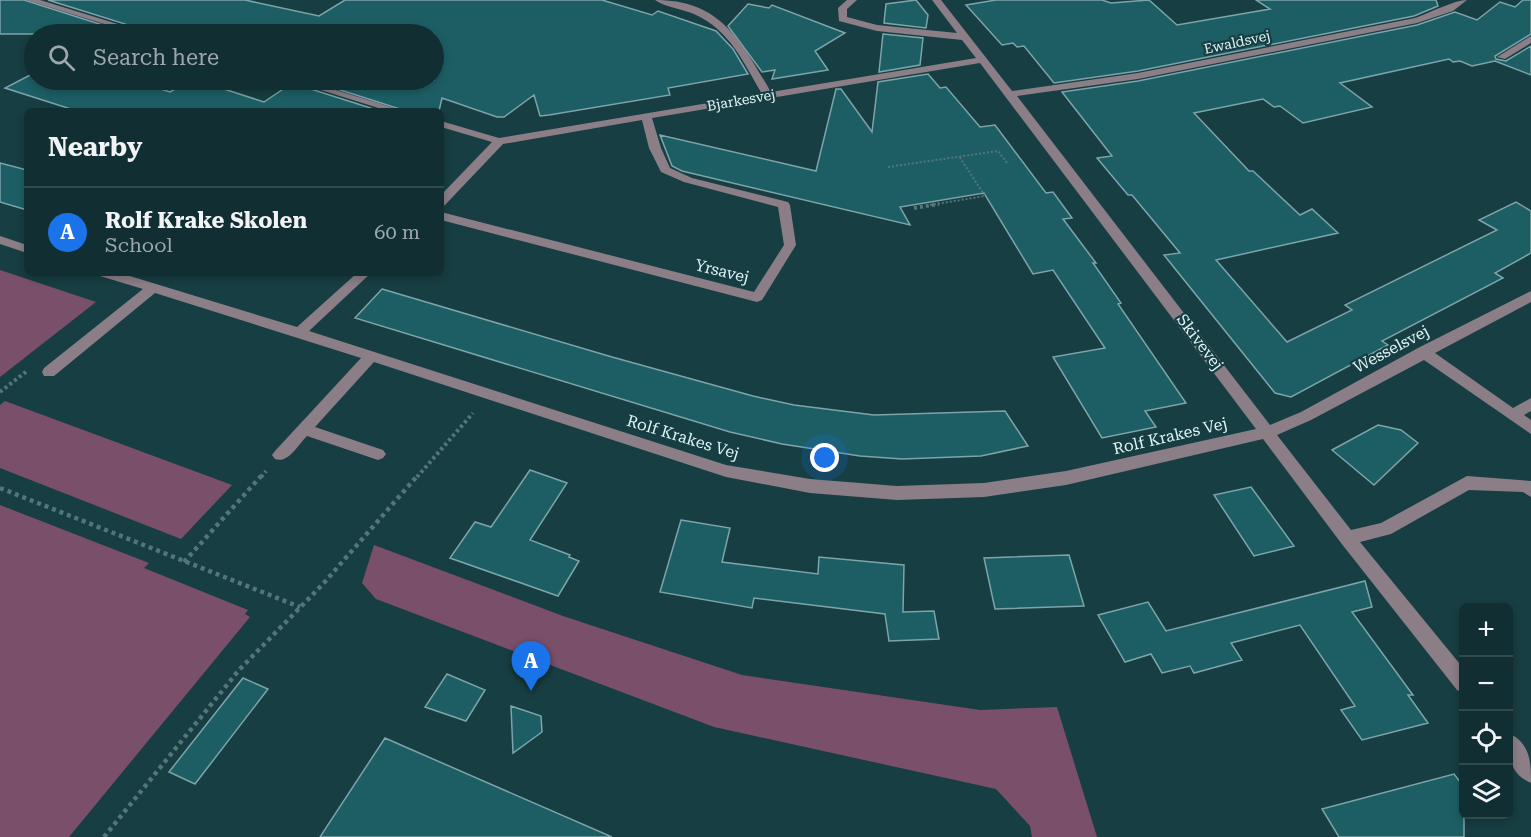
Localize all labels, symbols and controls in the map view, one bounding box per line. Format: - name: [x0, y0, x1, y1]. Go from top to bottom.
- search box: [24, 24, 444, 90]
- street label: Ewaldsvej: [1202, 27, 1272, 57]
- icon: search: [45, 41, 78, 74]
- text: Search here: [93, 45, 219, 70]
- street label: Bjarkesvej: [706, 86, 776, 114]
- text: Nearby: [48, 132, 142, 162]
- text: Rolf Krake Skolen: [105, 208, 307, 233]
- text: A: [60, 220, 75, 244]
- text: 60 m: [374, 220, 420, 244]
- text: School: [105, 233, 173, 257]
- street label: Yrsavej: [693, 255, 751, 287]
- street label: Skivevej: [1173, 310, 1227, 374]
- street label: Wesselsvej: [1350, 321, 1432, 377]
- street label: Rolf Krakes Vej: [624, 411, 742, 463]
- street label: Rolf Krakes Vej: [1111, 414, 1229, 458]
- your location: [810, 443, 839, 472]
- map controls: [1459, 603, 1513, 819]
- button: +: [1459, 603, 1513, 657]
- pin: A: [512, 642, 550, 691]
- button: −: [1459, 657, 1513, 711]
- button: locate: [1459, 711, 1513, 765]
- button: layers: [1459, 765, 1513, 819]

